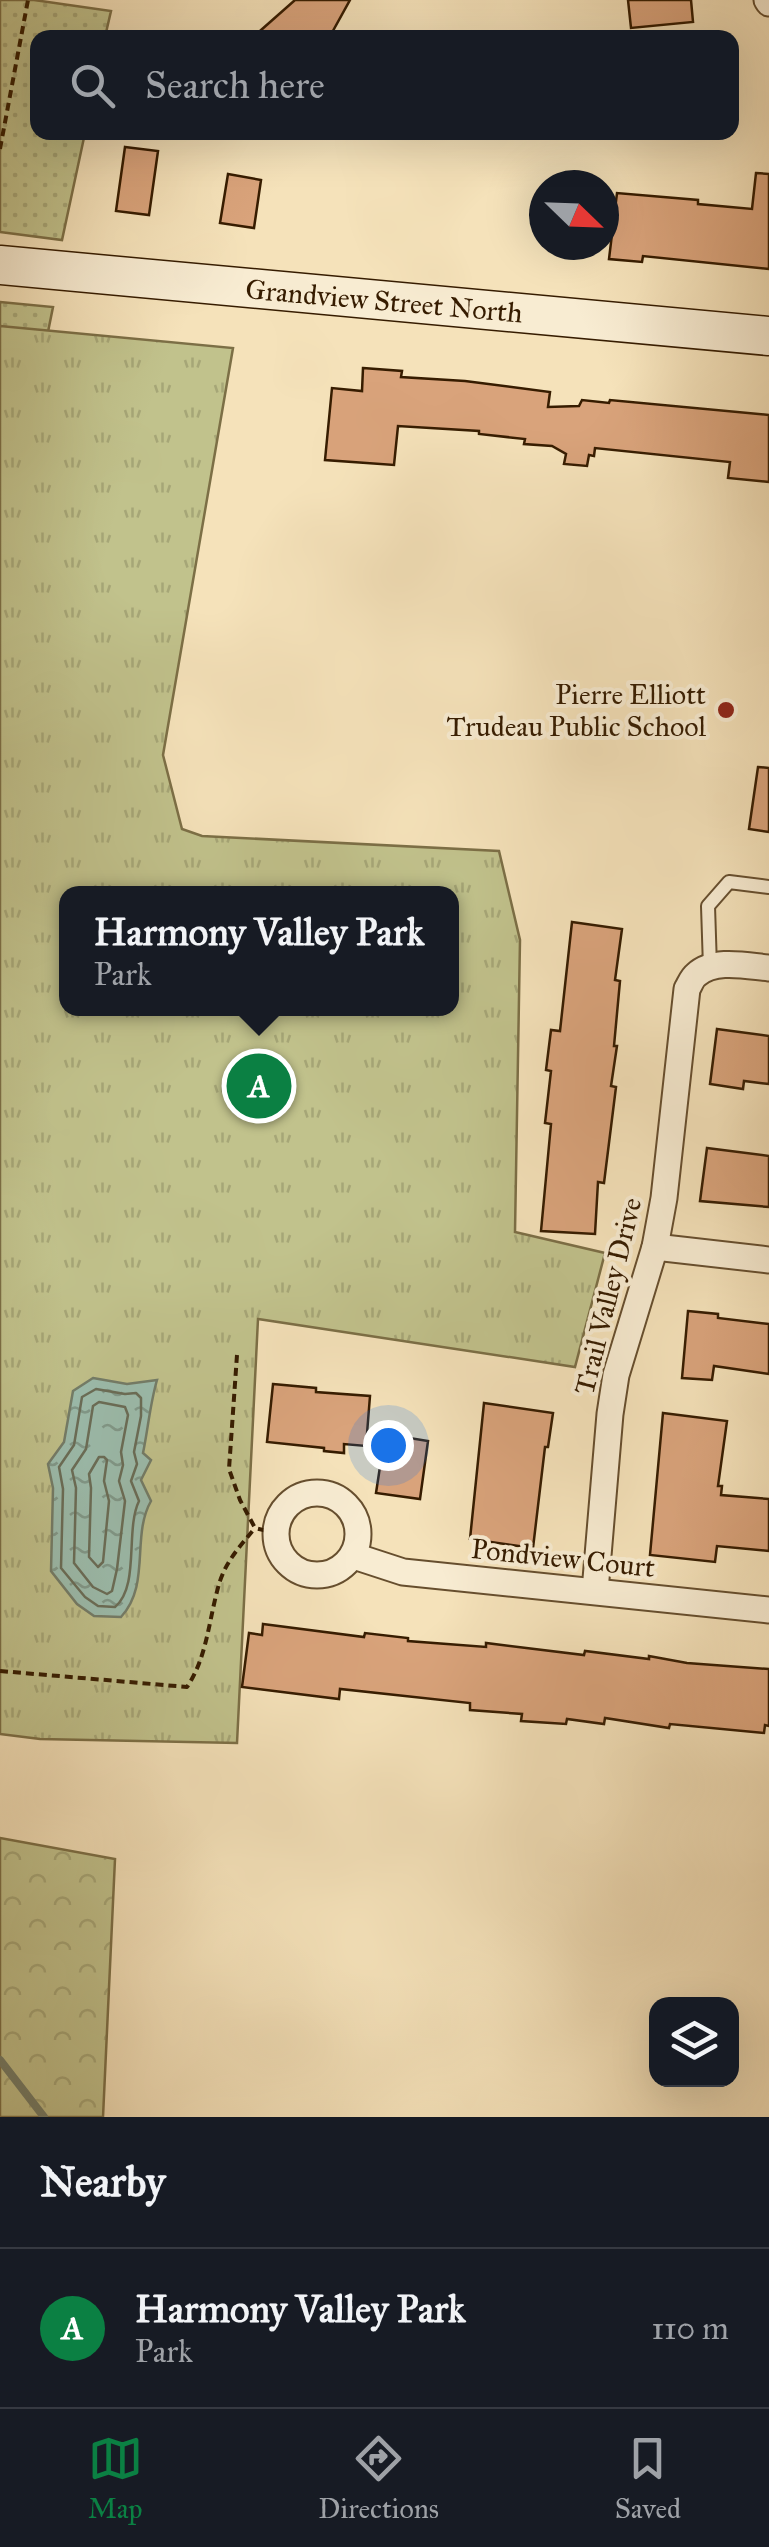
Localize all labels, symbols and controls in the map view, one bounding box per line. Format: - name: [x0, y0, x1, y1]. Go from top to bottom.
- search box: [30, 30, 739, 140]
- icon: search: [65, 58, 120, 113]
- text: Search here: [145, 62, 325, 108]
- north arrow: [529, 170, 619, 260]
- street label: Grandview Street North: [244, 271, 524, 331]
- place label: Pierre Elliott Trudeau Public School: [447, 677, 706, 744]
- marker: Pierre Elliott Trudeau Public School: [715, 699, 737, 721]
- popup: [59, 886, 459, 1016]
- text: Harmony Valley Park: [94, 909, 424, 955]
- text: Park: [94, 955, 152, 994]
- pin: A: [226, 1048, 292, 1124]
- street label: Trail Valley Drive: [567, 1194, 649, 1398]
- your location: [363, 1420, 414, 1471]
- street label: Pondview Court: [469, 1531, 657, 1585]
- map controls: [649, 1997, 739, 2087]
- button: layers: [649, 1997, 739, 2087]
- text: Nearby: [40, 2156, 165, 2208]
- text: Harmony Valley Park: [135, 2286, 466, 2332]
- text: A: [62, 2309, 83, 2348]
- text: 110 m: [651, 2309, 729, 2348]
- text: Park: [135, 2332, 193, 2371]
- tab: Map: [88, 2431, 143, 2526]
- tab: Directions: [318, 2431, 439, 2526]
- tab: Saved: [615, 2431, 681, 2526]

